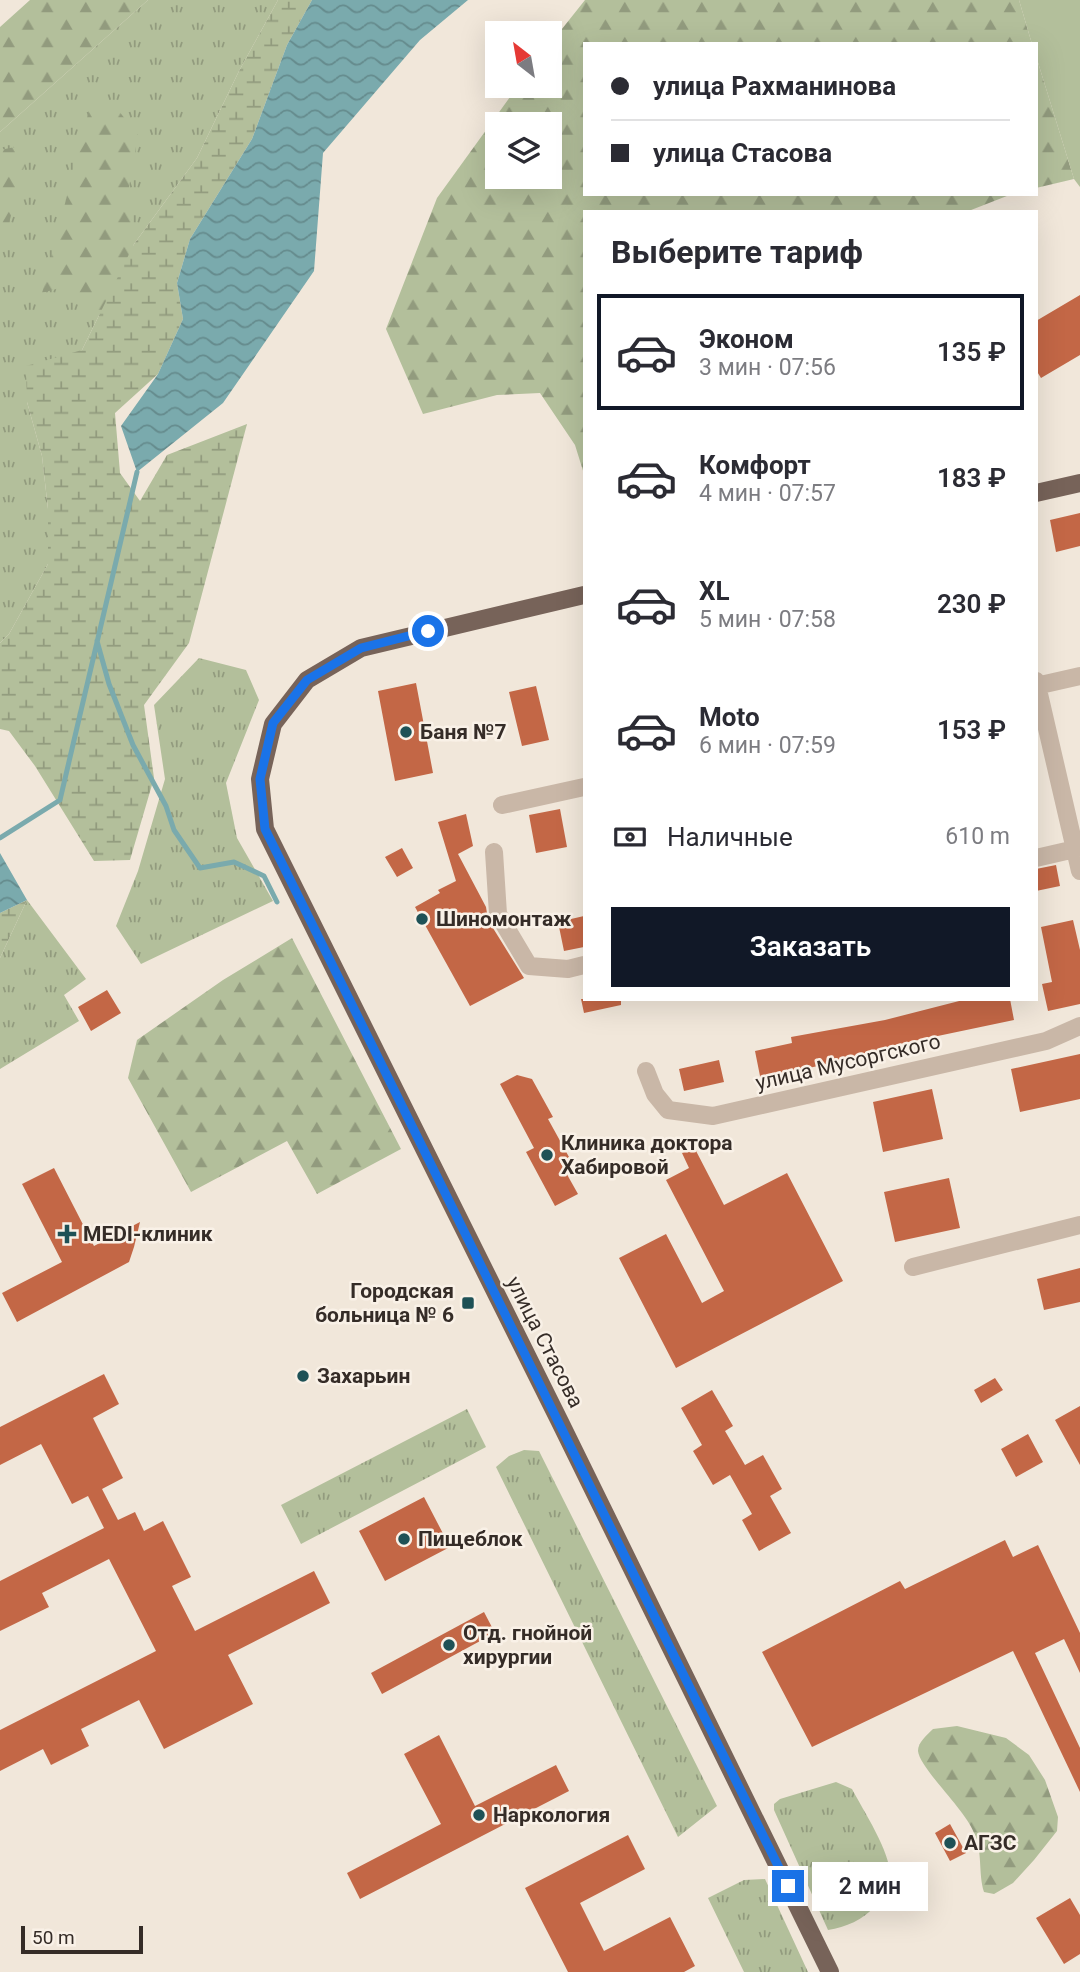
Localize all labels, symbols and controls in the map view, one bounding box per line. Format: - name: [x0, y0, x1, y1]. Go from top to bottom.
- north arrow: [485, 21, 562, 98]
- map controls: [485, 21, 562, 189]
- text: улица Рахманинова: [653, 71, 896, 101]
- button: layers: [485, 112, 562, 189]
- text: улица Стасова: [653, 138, 832, 168]
- text: Выберите тариф: [611, 233, 863, 271]
- icon: car: [615, 321, 678, 384]
- text: Эконом: [699, 324, 794, 354]
- text: 135 ₽: [937, 337, 1006, 367]
- text: 3 мин · 07:56: [699, 354, 836, 381]
- icon: car: [615, 447, 678, 510]
- text: Комфорт: [699, 450, 811, 480]
- text: 183 ₽: [937, 463, 1006, 493]
- text: 4 мин · 07:57: [699, 480, 836, 507]
- icon: car: [615, 573, 678, 636]
- text: XL: [699, 576, 730, 606]
- text: 230 ₽: [937, 589, 1006, 619]
- text: 5 мин · 07:58: [699, 606, 836, 633]
- route start: [412, 615, 444, 647]
- icon: car: [615, 699, 678, 762]
- text: Moto: [699, 702, 760, 732]
- text: 153 ₽: [937, 715, 1006, 745]
- place label: Баня №7: [420, 720, 507, 744]
- marker: Баня №7: [398, 724, 414, 740]
- text: 6 мин · 07:59: [699, 732, 836, 759]
- icon: cash: [611, 818, 649, 856]
- text: Наличные: [667, 822, 793, 852]
- text: 610 m: [945, 823, 1010, 850]
- place label: Шиномонтаж: [436, 907, 571, 931]
- button: Заказать: [611, 907, 1010, 987]
- marker: Шиномонтаж: [414, 911, 430, 927]
- street label: улица Мусоргского: [753, 1029, 943, 1095]
- place label: Клиника доктора Хабировой: [561, 1131, 733, 1179]
- marker: Клиника доктора Хабировой: [539, 1147, 555, 1163]
- place label: MEDI-клиник: [83, 1222, 213, 1246]
- marker: MEDI-клиник: [57, 1224, 77, 1244]
- street label: улица Стасова: [502, 1272, 588, 1412]
- place label: Городская больница № 6: [315, 1279, 454, 1327]
- marker: Городская больница № 6: [460, 1295, 476, 1311]
- place label: Захарьин: [317, 1364, 410, 1388]
- marker: Захарьин: [295, 1368, 311, 1384]
- place label: Пищеблок: [418, 1527, 523, 1551]
- marker: Пищеблок: [396, 1531, 412, 1547]
- place label: Отд. гнойной хирургии: [463, 1621, 592, 1669]
- marker: Отд. гнойной хирургии: [441, 1637, 457, 1653]
- place label: Наркология: [493, 1803, 610, 1827]
- marker: Наркология: [471, 1807, 487, 1823]
- place label: АГЗС: [964, 1831, 1017, 1855]
- marker: АГЗС: [942, 1835, 958, 1851]
- callout: 2 мин: [812, 1862, 928, 1910]
- route end: [772, 1870, 804, 1902]
- text: 2 мин: [839, 1873, 901, 1900]
- scale bar: [21, 1923, 144, 1955]
- text: 50 m: [32, 1926, 75, 1949]

